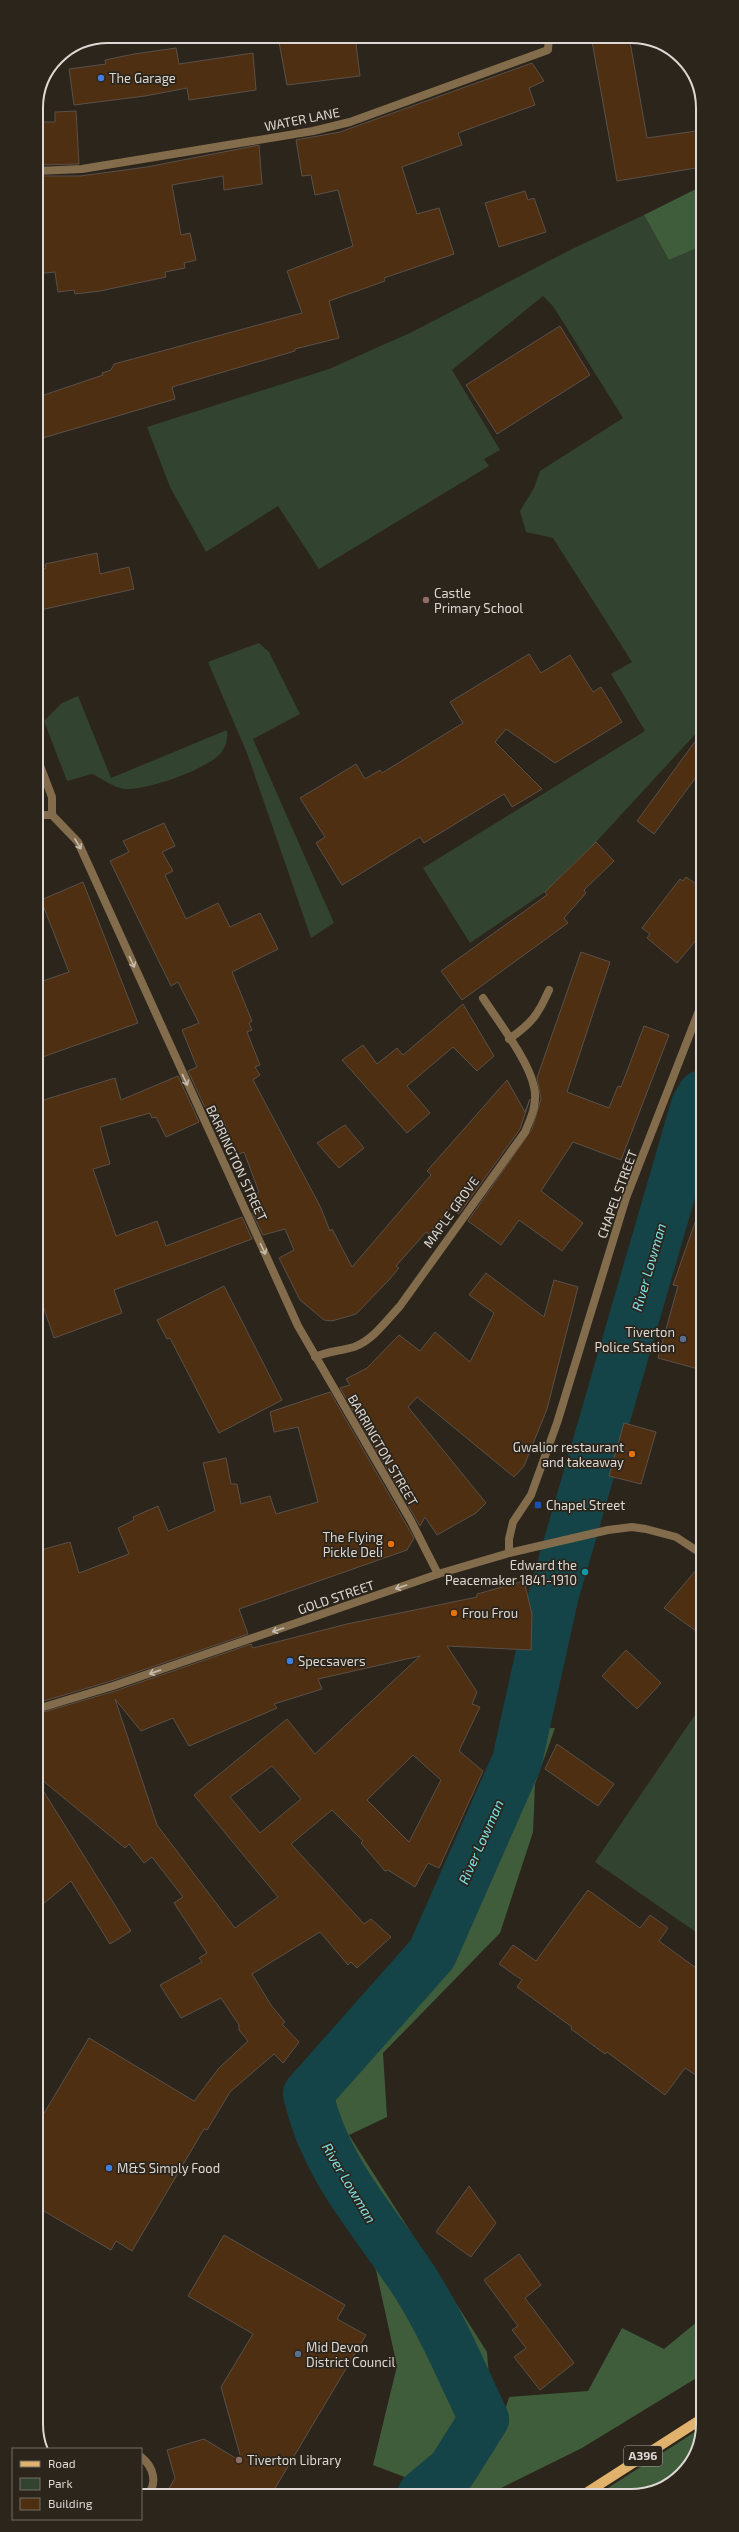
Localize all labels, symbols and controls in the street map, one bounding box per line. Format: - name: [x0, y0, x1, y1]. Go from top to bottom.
- place label: The Garage: [109, 70, 176, 86]
- marker: The Garage: [96, 73, 106, 83]
- street label: WATER LANE: [263, 104, 341, 134]
- place label: Castle Primary School: [434, 585, 523, 616]
- marker: Castle Primary School: [421, 595, 431, 605]
- one-way arrow: [73, 838, 82, 849]
- one-way arrow: [129, 955, 136, 967]
- one-way arrow: [182, 1074, 189, 1086]
- street label: BARRINGTON STREET: [203, 1103, 271, 1224]
- street label: CHAPEL STREET: [594, 1147, 641, 1241]
- street label: MAPLE GROVE: [420, 1173, 482, 1251]
- water label: River Lowman: [628, 1221, 669, 1313]
- one-way arrow: [260, 1243, 267, 1255]
- place label: Tiverton Police Station: [594, 1324, 675, 1355]
- marker: Tiverton Police Station: [678, 1334, 688, 1344]
- street label: BARRINGTON STREET: [345, 1391, 422, 1509]
- place label: Gwalior restaurant and takeaway: [513, 1439, 624, 1470]
- marker: Gwalior restaurant and takeaway: [627, 1449, 637, 1459]
- place label: Chapel Street: [546, 1497, 625, 1513]
- marker: Chapel Street: [533, 1500, 543, 1510]
- place label: The Flying Pickle Deli: [323, 1529, 383, 1560]
- marker: The Flying Pickle Deli: [386, 1539, 396, 1549]
- place label: Edward the Peacemaker 1841-1910: [445, 1557, 577, 1588]
- marker: Edward the Peacemaker 1841-1910: [580, 1567, 590, 1577]
- street label: GOLD STREET: [296, 1576, 377, 1618]
- one-way arrow: [395, 1584, 408, 1591]
- place label: Frou Frou: [462, 1605, 518, 1621]
- marker: Frou Frou: [449, 1608, 459, 1618]
- one-way arrow: [272, 1627, 285, 1634]
- place label: Specsavers: [298, 1653, 366, 1669]
- marker: Specsavers: [285, 1656, 295, 1666]
- one-way arrow: [150, 1668, 162, 1676]
- water label: River Lowman: [454, 1797, 507, 1887]
- water label: River Lowman: [319, 2140, 380, 2226]
- place label: M&S Simply Food: [117, 2160, 220, 2176]
- marker: M&S Simply Food: [104, 2163, 114, 2173]
- place label: Mid Devon District Council: [306, 2339, 395, 2370]
- marker: Mid Devon District Council: [293, 2349, 303, 2359]
- road number: A396: [624, 2446, 662, 2466]
- legend: [12, 2448, 142, 2520]
- place label: Tiverton Library: [247, 2452, 341, 2468]
- marker: Tiverton Library: [234, 2455, 244, 2465]
- text: Road: [48, 2456, 76, 2470]
- text: Park: [48, 2476, 73, 2490]
- text: Building: [48, 2496, 93, 2510]

